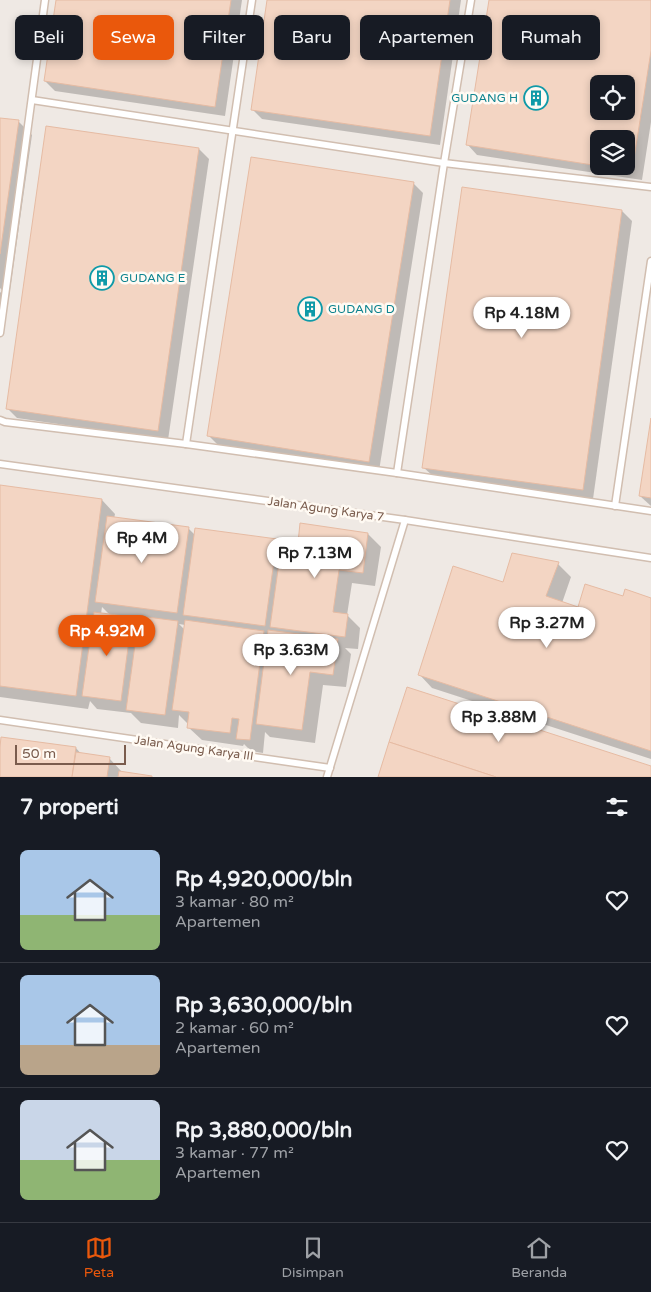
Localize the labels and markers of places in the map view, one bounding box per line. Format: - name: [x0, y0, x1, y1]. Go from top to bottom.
- building icon: GUDANG H: [523, 85, 549, 111]
- place label: GUDANG H: [451, 91, 518, 105]
- building icon: GUDANG E: [89, 265, 115, 291]
- place label: GUDANG E: [120, 271, 186, 285]
- building icon: GUDANG D: [297, 296, 323, 322]
- pin: Rp 4.18M: [470, 296, 574, 339]
- place label: GUDANG D: [328, 302, 395, 316]
- pin: Rp 4M: [107, 522, 177, 564]
- pin: Rp 7.13M: [263, 536, 367, 579]
- pin: Rp 3.27M: [495, 606, 599, 649]
- pin: Rp 4.92M: [55, 614, 159, 657]
- pin: Rp 3.63M: [239, 634, 343, 676]
- pin: Rp 3.88M: [447, 700, 551, 743]

